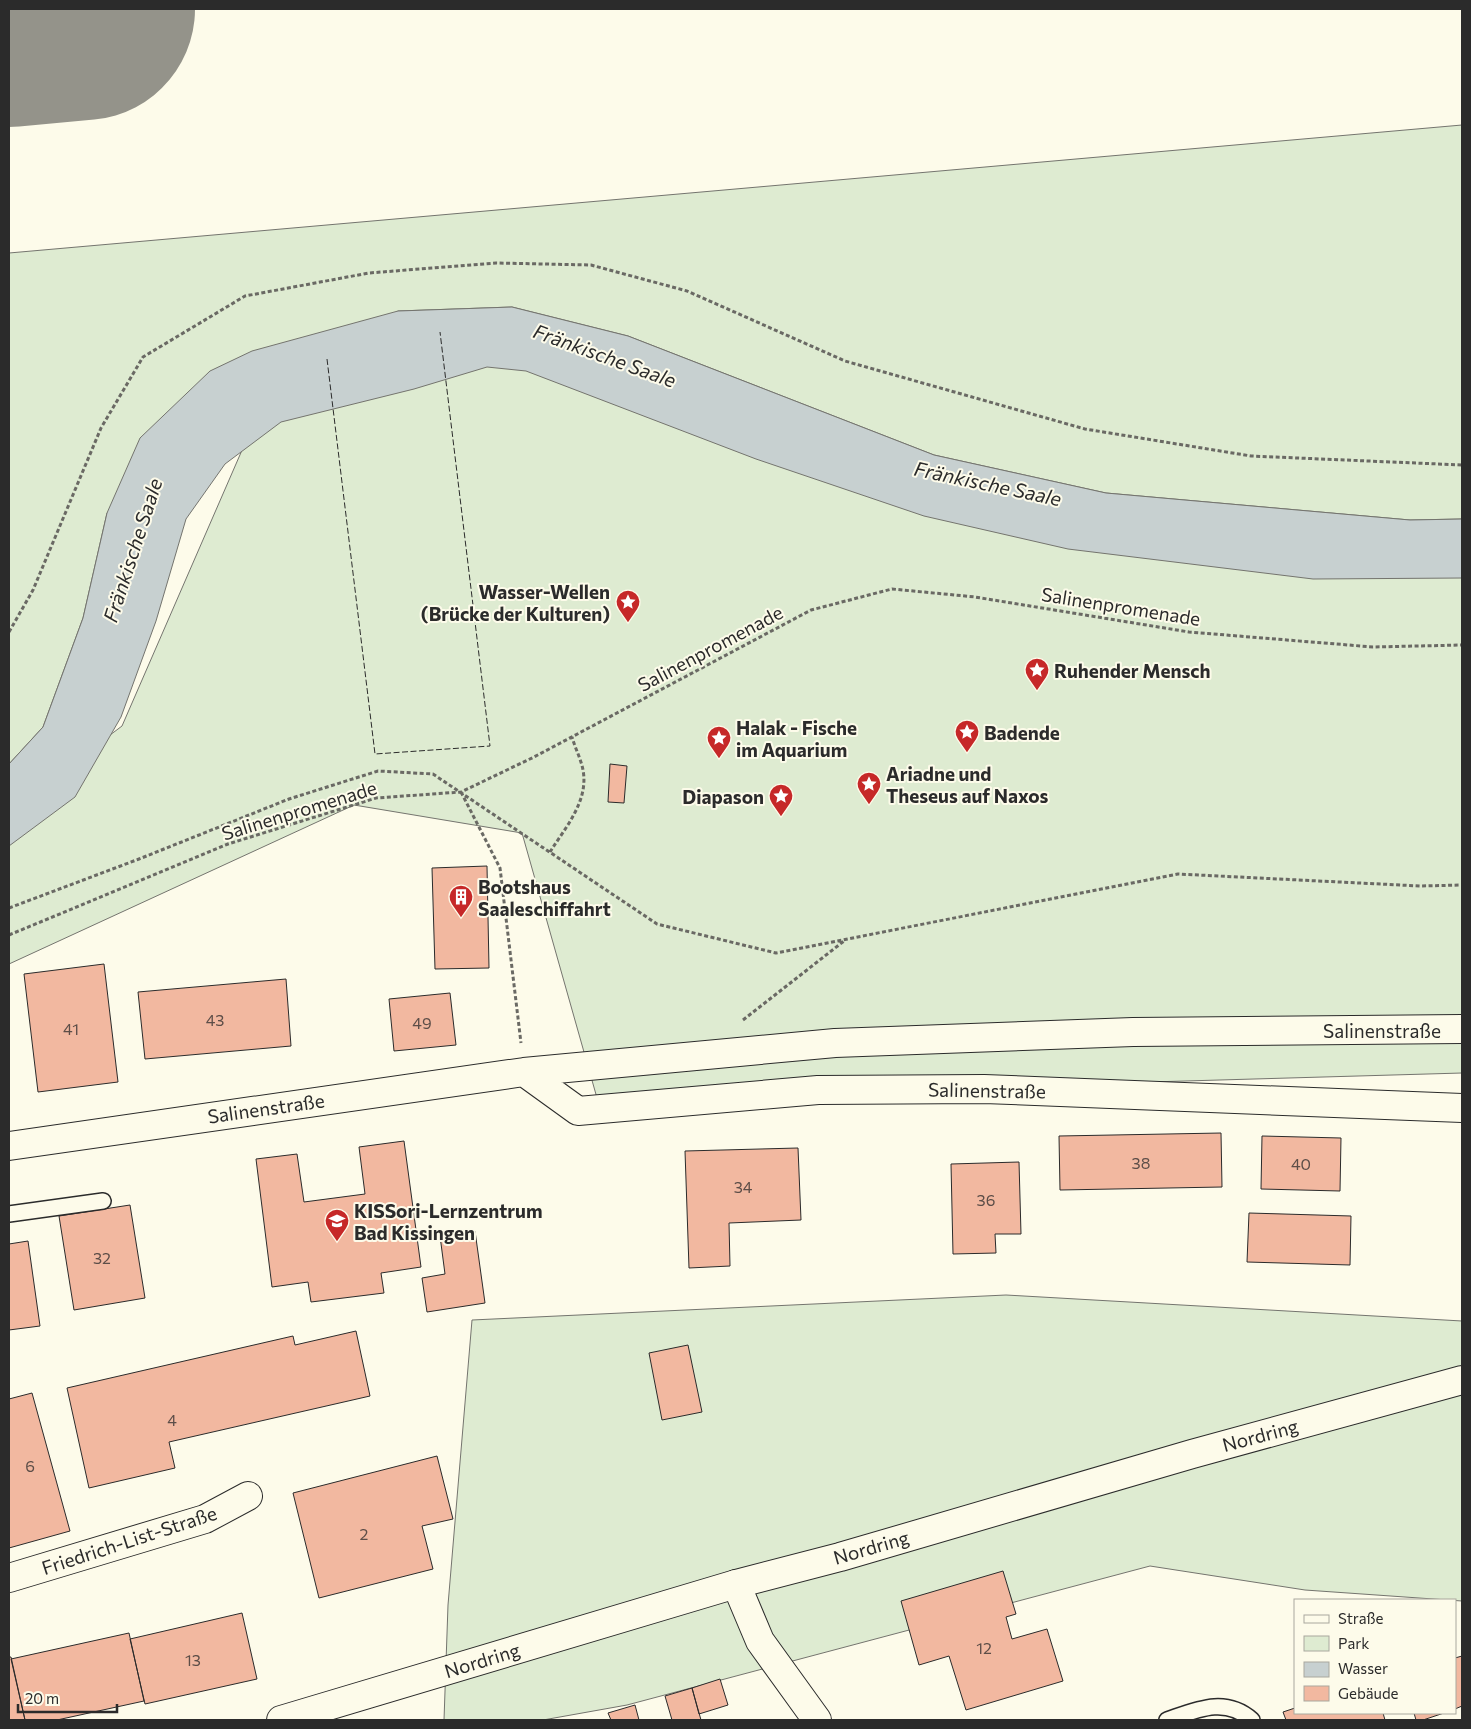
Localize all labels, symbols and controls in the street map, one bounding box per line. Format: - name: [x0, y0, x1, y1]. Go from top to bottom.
- water label: Fränkische Saale: [530, 318, 680, 392]
- water label: Fränkische Saale: [912, 456, 1064, 510]
- water label: Fränkische Saale: [97, 475, 167, 625]
- place label: Wasser-Wellen (Brücke der Kulturen): [421, 580, 610, 625]
- street label: Salinenpromenade: [1040, 582, 1202, 630]
- place icon: Wasser-Wellen (Brücke der Kulturen): [615, 589, 641, 623]
- street label: Salinenpromenade: [634, 600, 786, 696]
- place icon: Ruhender Mensch: [1024, 657, 1050, 691]
- place label: Ruhender Mensch: [1054, 659, 1211, 682]
- place label: Halak - Fische im Aquarium: [736, 716, 857, 761]
- place icon: Badende: [954, 719, 980, 753]
- place label: Badende: [984, 721, 1060, 744]
- place icon: Halak - Fische im Aquarium: [706, 725, 732, 759]
- place label: Ariadne und Theseus auf Naxos: [886, 762, 1048, 807]
- place icon: Ariadne und Theseus auf Naxos: [856, 771, 882, 805]
- street label: Salinenpromenade: [219, 775, 379, 845]
- place icon: Diapason: [768, 783, 794, 817]
- place label: Diapason: [682, 785, 764, 808]
- place label: Bootshaus Saaleschiffahrt: [478, 875, 611, 920]
- building icon: Bootshaus Saaleschiffahrt: [448, 884, 474, 918]
- house number: 43: [206, 1010, 224, 1029]
- house number: 49: [412, 1013, 432, 1032]
- house number: 41: [63, 1019, 79, 1038]
- street label: Salinenstraße: [1323, 1019, 1441, 1042]
- street label: Salinenstraße: [928, 1077, 1046, 1103]
- street label: Salinenstraße: [206, 1088, 326, 1128]
- house number: 38: [1132, 1153, 1150, 1172]
- house number: 40: [1291, 1154, 1311, 1173]
- house number: 34: [734, 1177, 753, 1196]
- house number: 36: [977, 1190, 995, 1209]
- place label: KISSori-Lernzentrum Bad Kissingen: [354, 1199, 543, 1244]
- school or university icon: KISSori-Lernzentrum Bad Kissingen: [324, 1208, 350, 1242]
- house number: 32: [93, 1248, 111, 1267]
- house number: 4: [167, 1410, 177, 1429]
- street label: Nordring: [1220, 1414, 1300, 1456]
- house number: 6: [25, 1456, 35, 1475]
- street label: Friedrich-List-Straße: [39, 1501, 219, 1579]
- house number: 2: [360, 1524, 369, 1543]
- street label: Nordring: [831, 1525, 911, 1569]
- legend: [1294, 1599, 1456, 1714]
- text: Straße: [1338, 1609, 1384, 1627]
- text: Park: [1338, 1634, 1369, 1652]
- street label: Nordring: [442, 1638, 522, 1682]
- house number: 12: [976, 1638, 992, 1657]
- house number: 13: [185, 1650, 201, 1669]
- text: Wasser: [1338, 1659, 1388, 1677]
- scale bar: [18, 1682, 116, 1714]
- text: Gebäude: [1338, 1684, 1399, 1702]
- text: 20 m: [25, 1689, 59, 1707]

